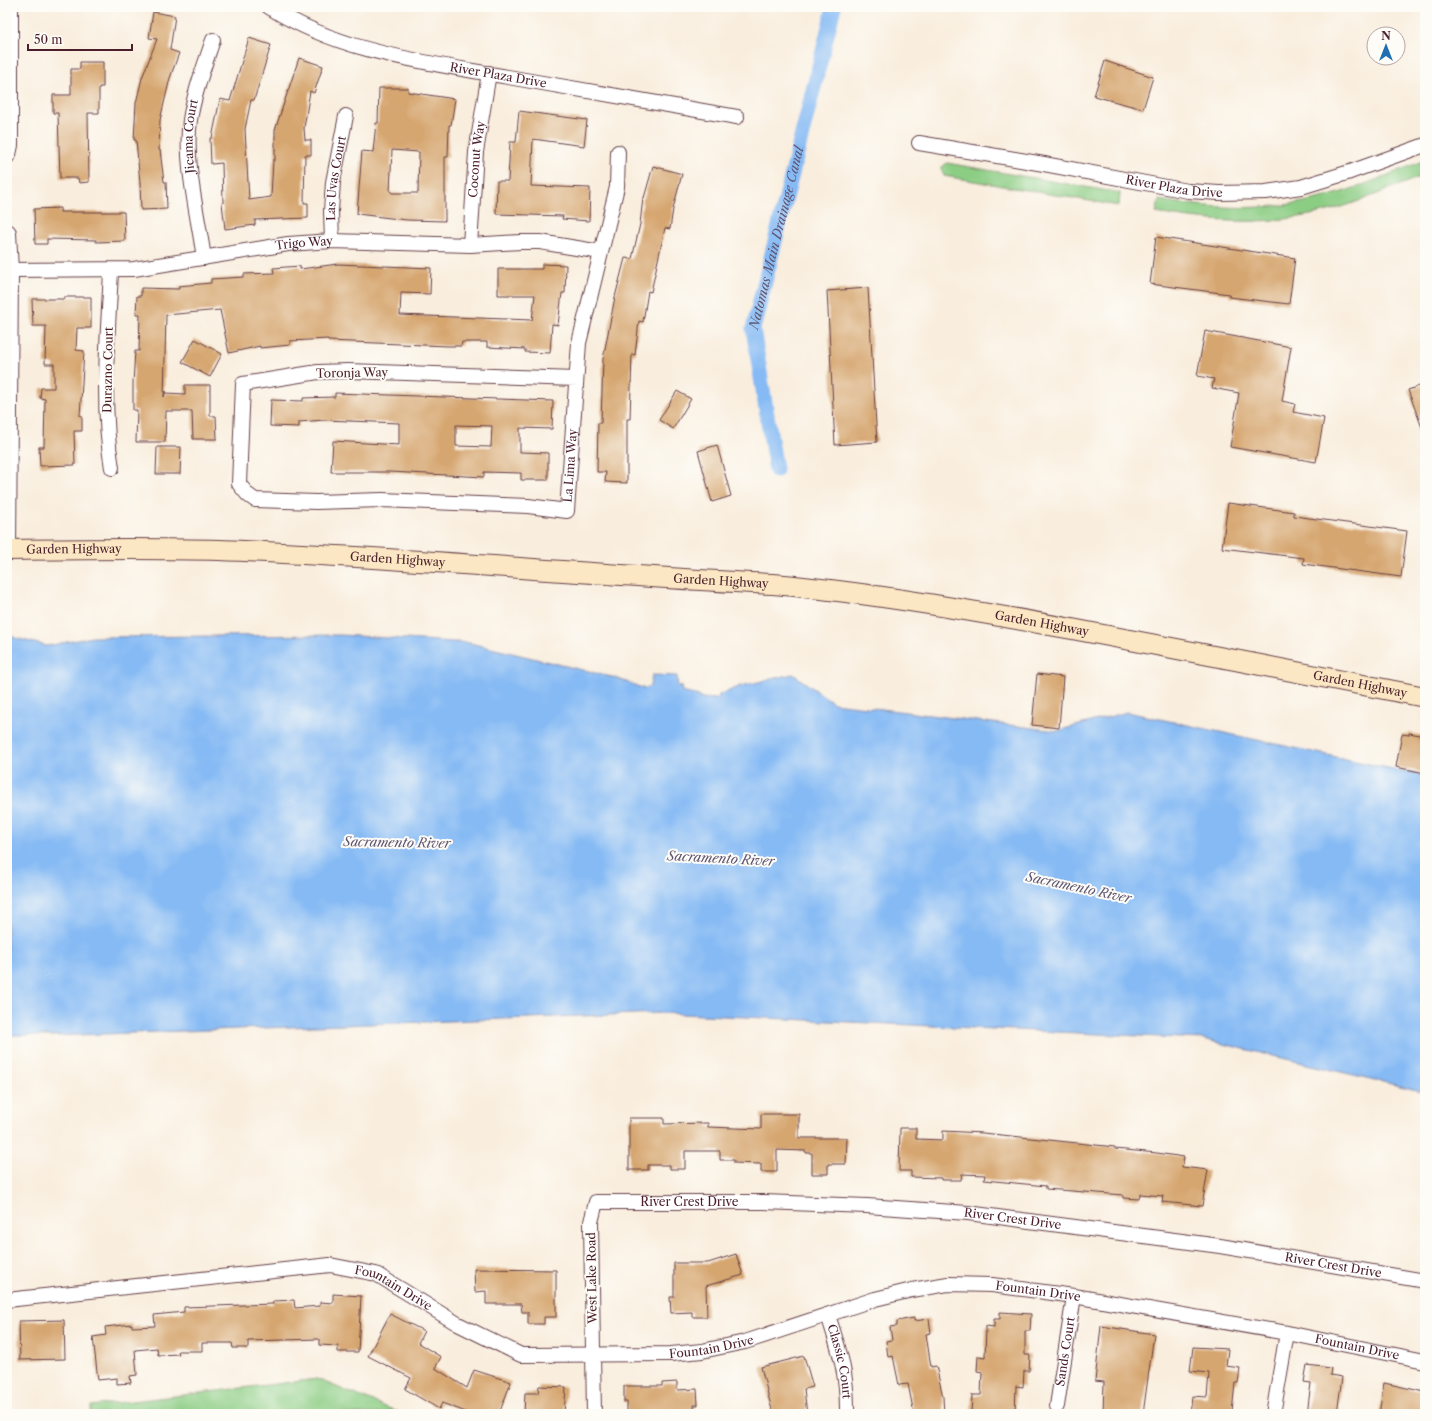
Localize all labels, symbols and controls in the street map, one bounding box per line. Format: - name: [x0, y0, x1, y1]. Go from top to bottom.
- scale bar: [28, 26, 132, 52]
- north arrow: [1366, 26, 1406, 66]
- text: N: [1381, 29, 1391, 43]
- text: 50 m: [34, 32, 63, 47]
- street label: River Plaza Drive: [449, 59, 548, 91]
- street label: Jicama Court: [180, 97, 201, 176]
- street label: Coconut Way: [465, 119, 488, 198]
- street label: Las Uvas Court: [323, 134, 349, 221]
- water label: Natomas Main Drainage Canal: [745, 143, 807, 332]
- street label: River Plaza Drive: [1125, 171, 1223, 200]
- street label: Trigo Way: [274, 233, 334, 253]
- street label: Durazno Court: [99, 326, 116, 413]
- street label: Toronja Way: [316, 364, 388, 381]
- street label: La Lima Way: [560, 428, 580, 503]
- street label: Garden Highway: [26, 541, 122, 557]
- street label: Garden Highway: [350, 549, 446, 570]
- street label: Garden Highway: [673, 570, 769, 591]
- street label: Garden Highway: [994, 607, 1091, 639]
- street label: Garden Highway: [1312, 667, 1409, 700]
- water label: Sacramento River: [342, 833, 452, 851]
- water label: Sacramento River: [666, 847, 776, 869]
- water label: Sacramento River: [1024, 868, 1134, 906]
- street label: River Crest Drive: [640, 1194, 739, 1209]
- street label: River Crest Drive: [963, 1205, 1063, 1232]
- street label: West Lake Road: [583, 1231, 600, 1325]
- street label: River Crest Drive: [1284, 1249, 1383, 1281]
- street label: Fountain Drive: [353, 1262, 435, 1314]
- street label: Fountain Drive: [995, 1278, 1082, 1304]
- street label: Sands Court: [1052, 1315, 1078, 1387]
- street label: Classic Court: [824, 1322, 855, 1400]
- street label: Fountain Drive: [1314, 1331, 1401, 1363]
- street label: Fountain Drive: [668, 1332, 756, 1361]

